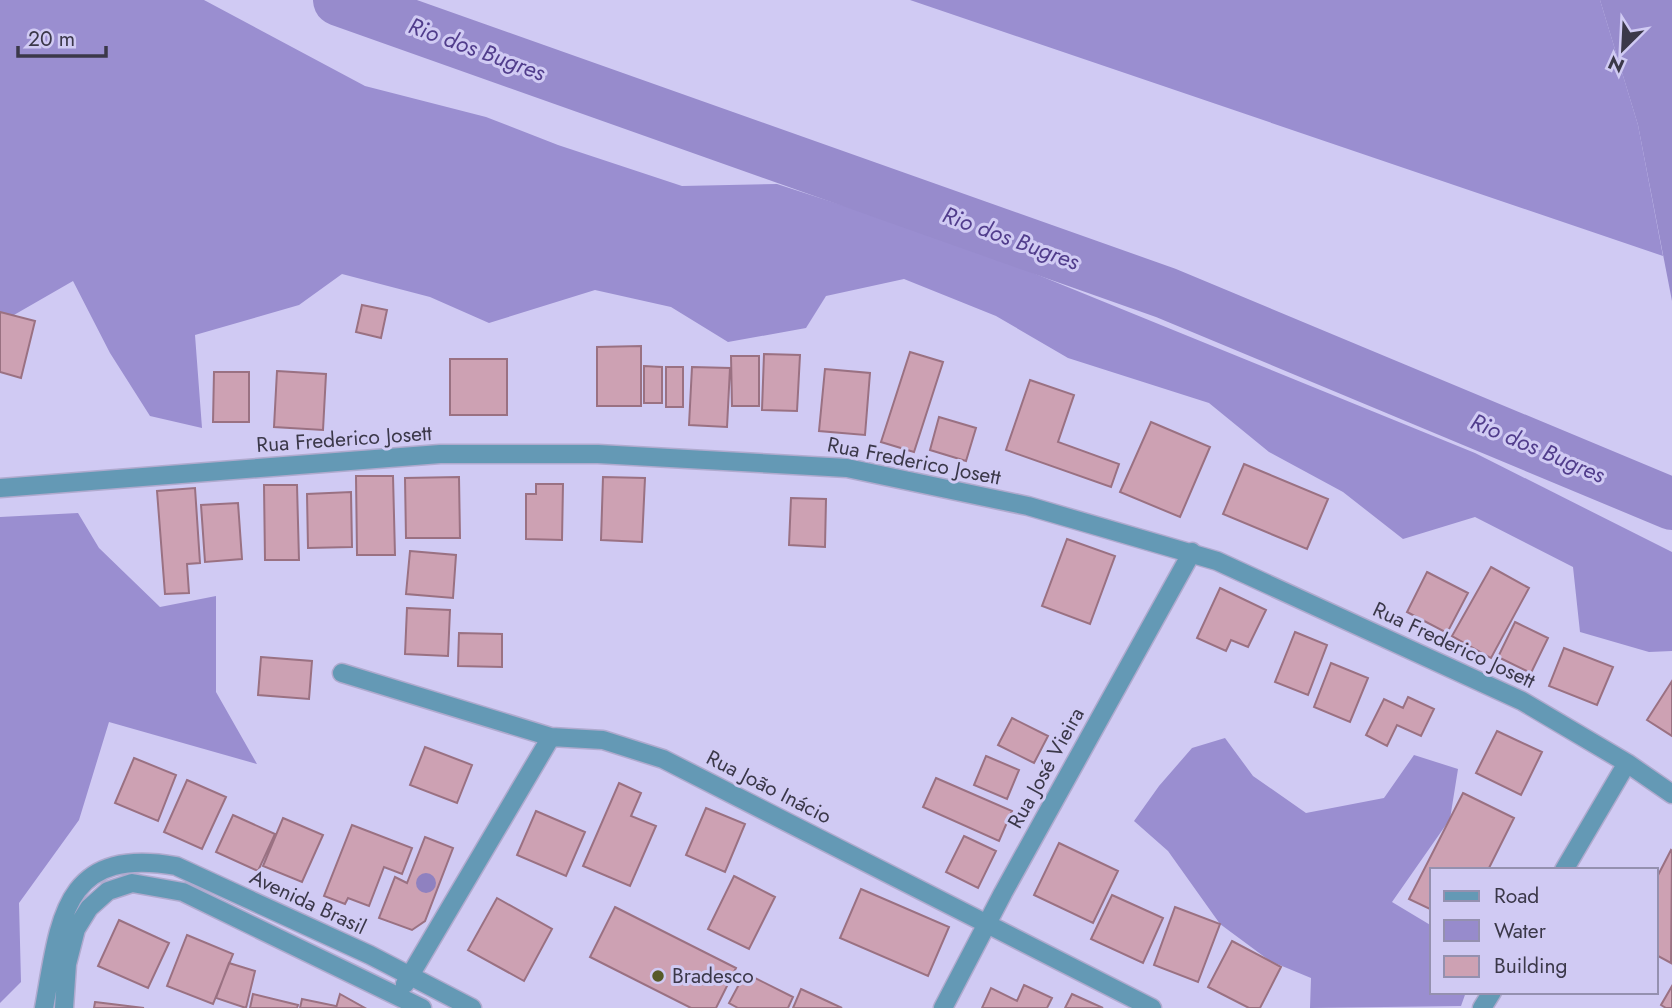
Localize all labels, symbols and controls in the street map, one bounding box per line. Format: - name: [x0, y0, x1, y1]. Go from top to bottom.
- water label: Rio dos Bugres: [404, 9, 551, 90]
- scale bar: [18, 14, 105, 58]
- north arrow: [1588, 14, 1658, 84]
- text: 20 m: [28, 24, 75, 54]
- text: N: [1604, 49, 1629, 79]
- water label: Rio dos Bugres: [938, 198, 1085, 279]
- water label: Rio dos Bugres: [1466, 404, 1611, 492]
- street label: Rua Frederico Josett: [255, 418, 433, 460]
- street label: Rua Frederico Josett: [825, 429, 1003, 493]
- street label: Rua Frederico Josett: [1368, 594, 1540, 696]
- street label: Rua José Vieira: [1000, 702, 1092, 834]
- street label: Rua João Inácio: [701, 743, 837, 831]
- street label: Avenida Brasil: [245, 862, 371, 942]
- legend: [1430, 868, 1658, 994]
- text: Road: [1494, 881, 1539, 911]
- text: Water: [1494, 916, 1547, 946]
- text: Building: [1494, 951, 1567, 981]
- place label: Bradesco: [672, 961, 754, 991]
- marker: Bradesco: [650, 968, 666, 984]

